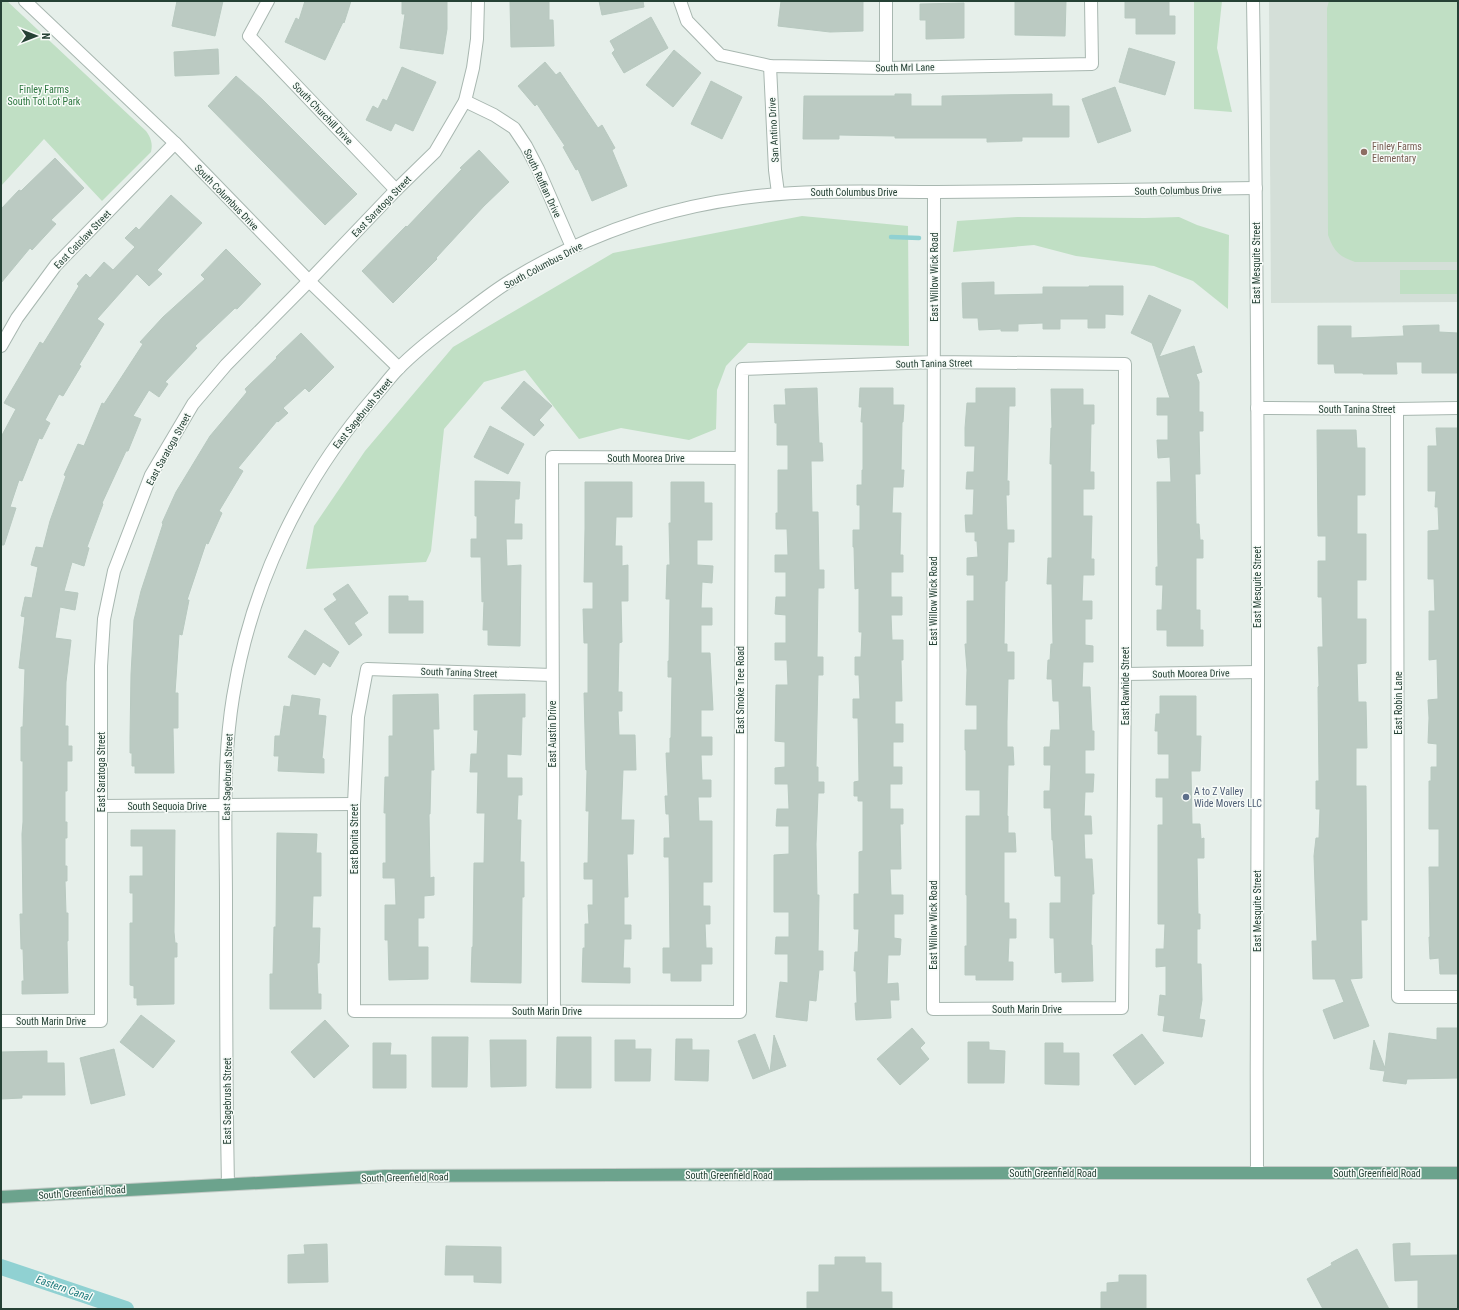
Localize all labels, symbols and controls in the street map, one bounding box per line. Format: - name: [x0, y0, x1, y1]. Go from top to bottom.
- north arrow: [16, 16, 56, 56]
- text: N: [39, 33, 52, 40]
- street label: South Mrl Lane: [875, 61, 935, 74]
- street label: South Churchill Drive: [290, 80, 355, 147]
- park label: Finley Farms South Tot Lot Park: [8, 84, 81, 107]
- street label: San Antino Drive: [766, 97, 781, 163]
- place label: Finley Farms Elementary: [1372, 141, 1422, 164]
- street label: South Ruffian Drive: [522, 147, 563, 220]
- marker: Finley Farms Elementary: [1359, 147, 1369, 157]
- street label: South Columbus Drive: [192, 162, 261, 233]
- street label: East Saratoga Street: [349, 174, 413, 239]
- street label: South Columbus Drive: [1134, 184, 1222, 197]
- street label: South Columbus Drive: [810, 187, 898, 198]
- street label: East Catclaw Street: [52, 208, 113, 271]
- street label: East Mesquite Street: [1251, 222, 1262, 304]
- street label: East Willow Wick Road: [929, 232, 940, 322]
- street label: South Columbus Drive: [502, 240, 585, 291]
- street label: South Tanina Street: [895, 357, 973, 370]
- street label: East Sagebrush Street: [331, 376, 394, 451]
- street label: South Tanina Street: [1319, 404, 1395, 415]
- street label: East Saratoga Street: [144, 411, 193, 487]
- street label: South Moorea Drive: [607, 453, 685, 464]
- street label: East Mesquite Street: [1252, 546, 1263, 628]
- street label: East Willow Wick Road: [928, 556, 939, 646]
- street label: East Smoke Tree Road: [735, 646, 746, 734]
- street label: East Rawhide Street: [1120, 647, 1131, 725]
- street label: South Tanina Street: [420, 666, 498, 679]
- street label: South Moorea Drive: [1152, 667, 1230, 680]
- street label: East Robin Lane: [1393, 671, 1404, 735]
- street label: East Austin Drive: [547, 700, 558, 768]
- street label: East Saratoga Street: [96, 732, 107, 812]
- street label: East Sagebrush Street: [220, 733, 235, 821]
- place label: A to Z Valley Wide Movers LLC: [1194, 786, 1262, 809]
- marker: A to Z Valley Wide Movers LLC: [1181, 792, 1191, 802]
- street label: South Sequoia Drive: [127, 801, 207, 812]
- street label: East Bonita Street: [349, 804, 360, 874]
- street label: East Mesquite Street: [1252, 870, 1263, 952]
- street label: East Willow Wick Road: [928, 880, 939, 970]
- street label: South Marin Drive: [992, 1004, 1062, 1015]
- street label: South Marin Drive: [512, 1006, 582, 1017]
- street label: South Marin Drive: [16, 1016, 86, 1027]
- street label: East Sagebrush Street: [222, 1057, 233, 1145]
- street label: South Greenfield Road: [1009, 1168, 1097, 1179]
- street label: South Greenfield Road: [1333, 1168, 1421, 1179]
- street label: South Greenfield Road: [685, 1170, 773, 1181]
- street label: South Greenfield Road: [361, 1171, 449, 1184]
- street label: South Greenfield Road: [38, 1184, 126, 1201]
- water label: Eastern Canal: [34, 1273, 94, 1304]

